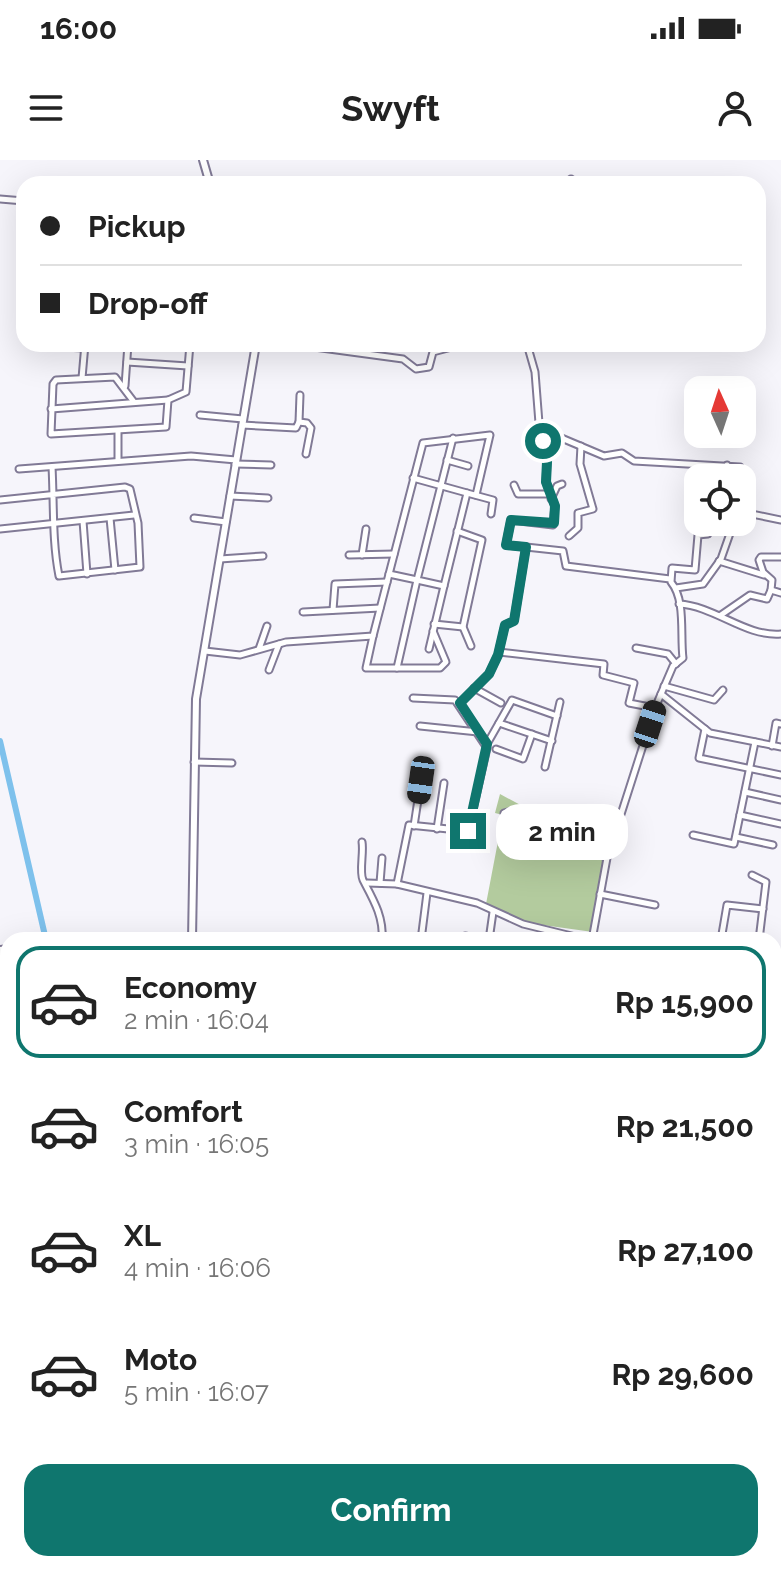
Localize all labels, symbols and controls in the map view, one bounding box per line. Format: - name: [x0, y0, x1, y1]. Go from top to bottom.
- text: 16:00: [40, 11, 117, 46]
- icon: menu: [24, 86, 68, 130]
- icon: person: [713, 86, 757, 130]
- text: Swyft: [341, 87, 440, 129]
- text: Pickup: [88, 209, 186, 244]
- text: Drop-off: [88, 286, 208, 321]
- north arrow: [684, 376, 756, 448]
- map controls: [684, 376, 756, 536]
- route start: [525, 423, 561, 459]
- button: locate: [684, 464, 756, 536]
- car: [631, 697, 669, 751]
- car: [406, 755, 436, 805]
- callout: 2 min: [496, 803, 628, 859]
- route end: [450, 813, 486, 849]
- text: 2 min: [528, 817, 596, 847]
- icon: car: [28, 966, 100, 1038]
- text: Economy: [124, 970, 257, 1005]
- text: Rp 15,900: [615, 985, 754, 1020]
- text: 2 min · 16:04: [124, 1005, 269, 1035]
- icon: car: [28, 1090, 100, 1162]
- text: Comfort: [124, 1094, 243, 1129]
- text: Rp 21,500: [616, 1109, 754, 1144]
- text: 3 min · 16:05: [124, 1129, 269, 1159]
- icon: car: [28, 1214, 100, 1286]
- text: XL: [124, 1218, 161, 1253]
- text: Rp 27,100: [617, 1233, 754, 1268]
- text: 4 min · 16:06: [124, 1253, 271, 1283]
- icon: car: [28, 1338, 100, 1410]
- text: Moto: [124, 1342, 197, 1377]
- text: Rp 29,600: [611, 1357, 754, 1392]
- text: 5 min · 16:07: [124, 1377, 269, 1407]
- button: Confirm: [24, 1464, 758, 1556]

